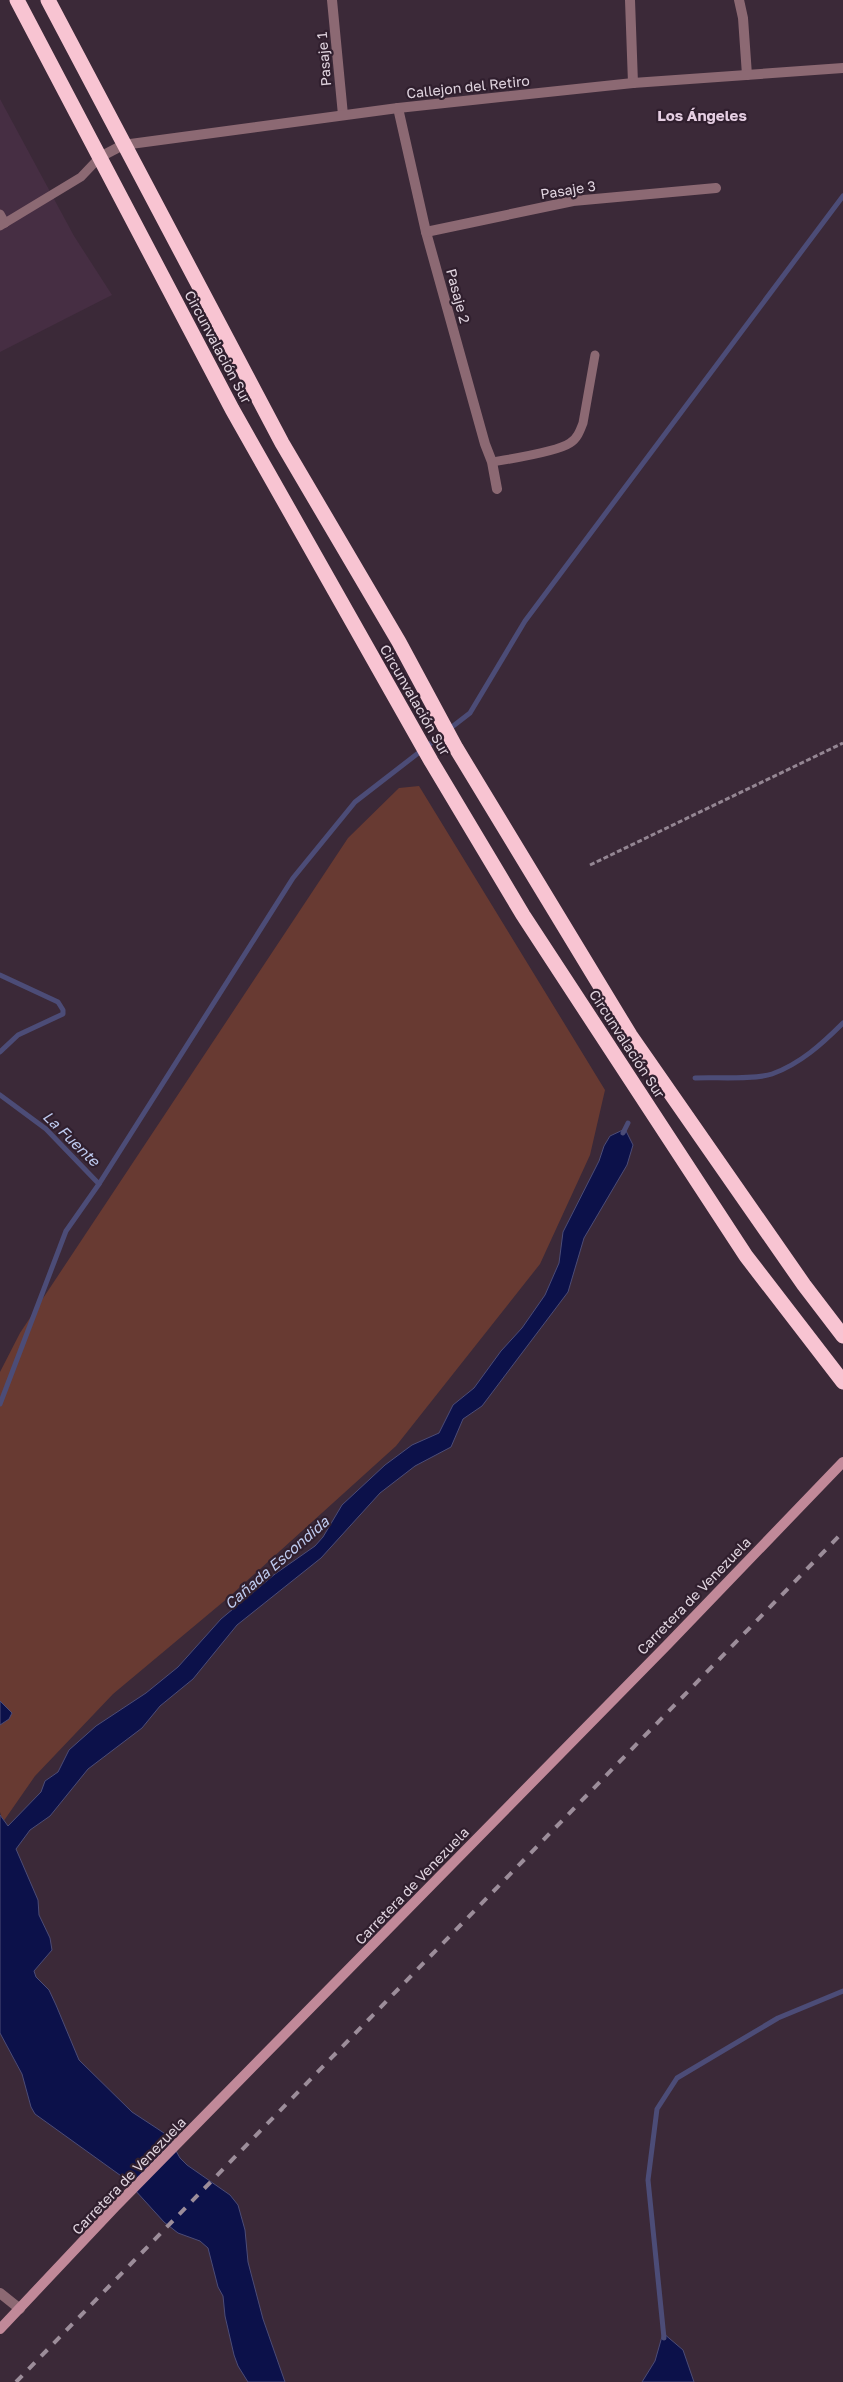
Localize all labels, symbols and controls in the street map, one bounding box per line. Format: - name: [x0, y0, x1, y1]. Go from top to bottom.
- street label: Pasaje 1: [313, 31, 334, 87]
- street label: Callejon del Retiro: [405, 72, 530, 101]
- district label: Los Ángeles: [657, 106, 747, 124]
- street label: Pasaje 3: [539, 177, 597, 202]
- street label: Pasaje 2: [443, 267, 474, 325]
- street label: Circunvalación Sur: [181, 287, 256, 407]
- street label: Circunvalación Sur: [377, 641, 454, 759]
- street label: Circunvalación Sur: [586, 986, 669, 1101]
- water label: La Fuente: [40, 1107, 105, 1170]
- water label: Cañada Escondida: [221, 1512, 333, 1612]
- street label: Carretera de Venezuela: [633, 1533, 754, 1658]
- street label: Carretera de Venezuela: [351, 1823, 472, 1948]
- street label: Carretera de Venezuela: [68, 2113, 189, 2238]

